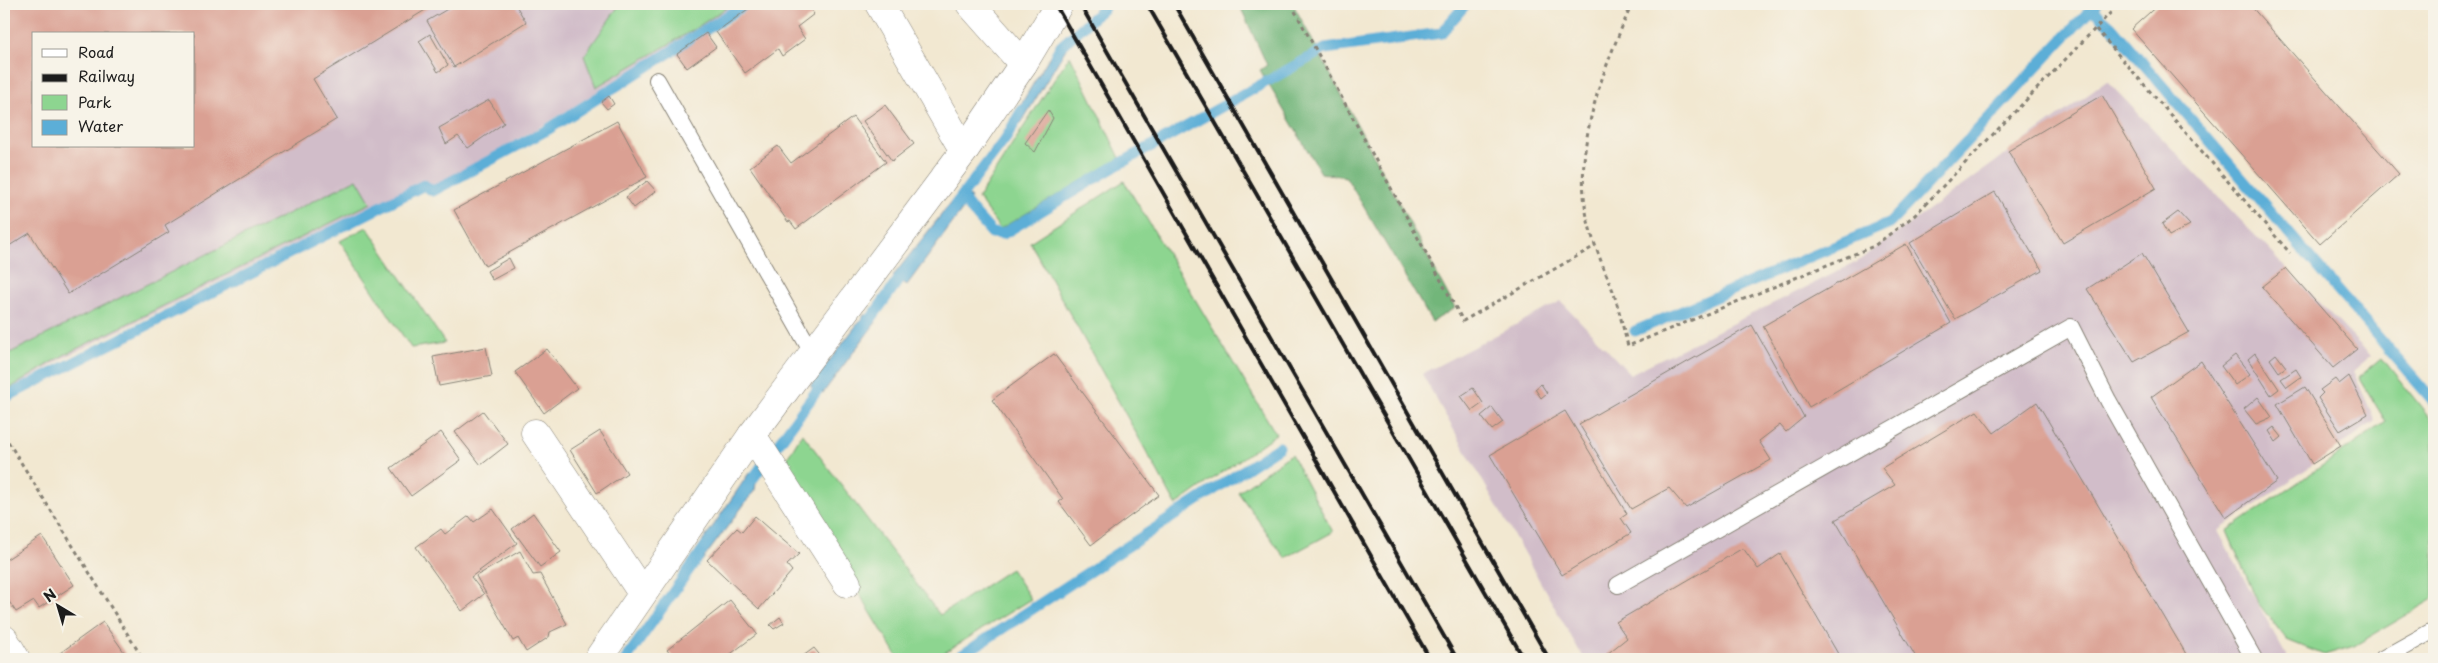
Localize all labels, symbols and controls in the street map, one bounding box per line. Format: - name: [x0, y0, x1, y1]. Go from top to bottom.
- legend: [32, 32, 195, 148]
- text: Road: [78, 40, 114, 63]
- text: Railway: [78, 64, 135, 87]
- text: Park: [78, 90, 112, 113]
- text: Water: [78, 114, 123, 137]
- north arrow: [32, 580, 82, 630]
- text: N: [39, 584, 61, 607]

